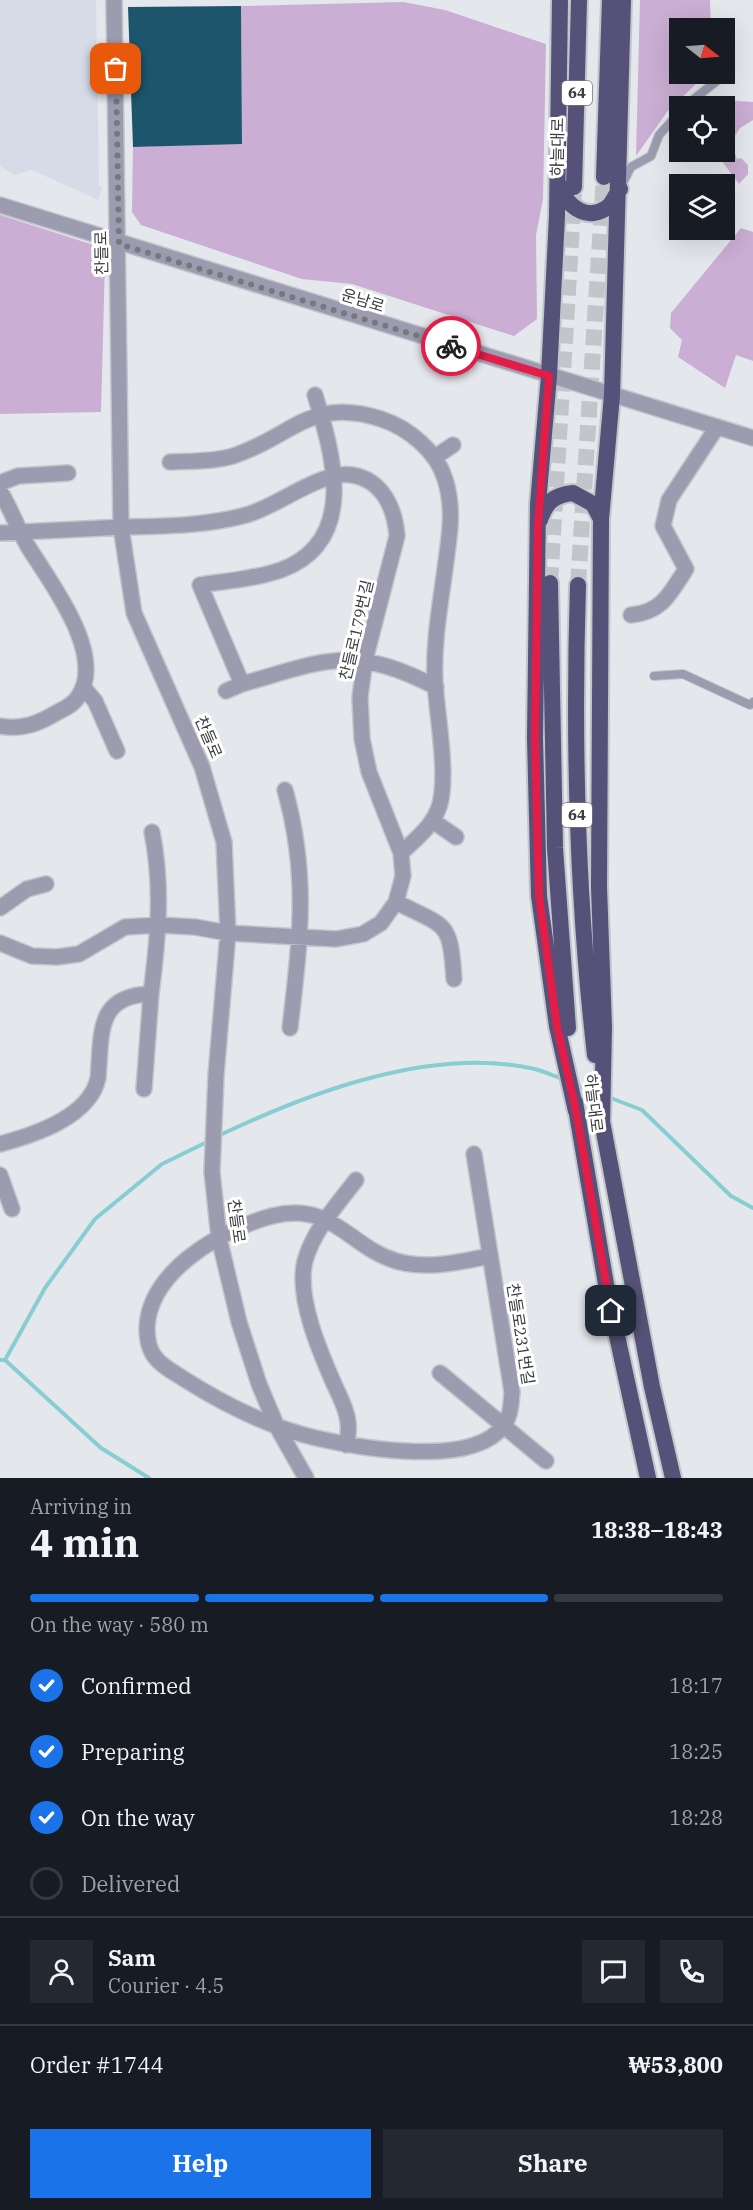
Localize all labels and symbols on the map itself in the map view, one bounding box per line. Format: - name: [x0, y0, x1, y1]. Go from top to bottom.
- north arrow: [669, 18, 735, 84]
- pin: [90, 43, 141, 94]
- road number: 64: [562, 81, 592, 105]
- street label: 하늘대로: [546, 117, 568, 177]
- street label: 찬들로: [91, 230, 111, 275]
- street label: 운남로: [339, 284, 387, 316]
- courier: [421, 316, 481, 376]
- street label: 찬들로179번길: [335, 578, 377, 682]
- street label: 찬들로: [191, 713, 227, 761]
- road number: 64: [562, 803, 592, 827]
- street label: 하늘대로: [580, 1073, 608, 1134]
- street label: 찬들로: [224, 1198, 250, 1245]
- street label: 찬들로231번길: [503, 1282, 539, 1386]
- pin: [585, 1285, 636, 1336]

